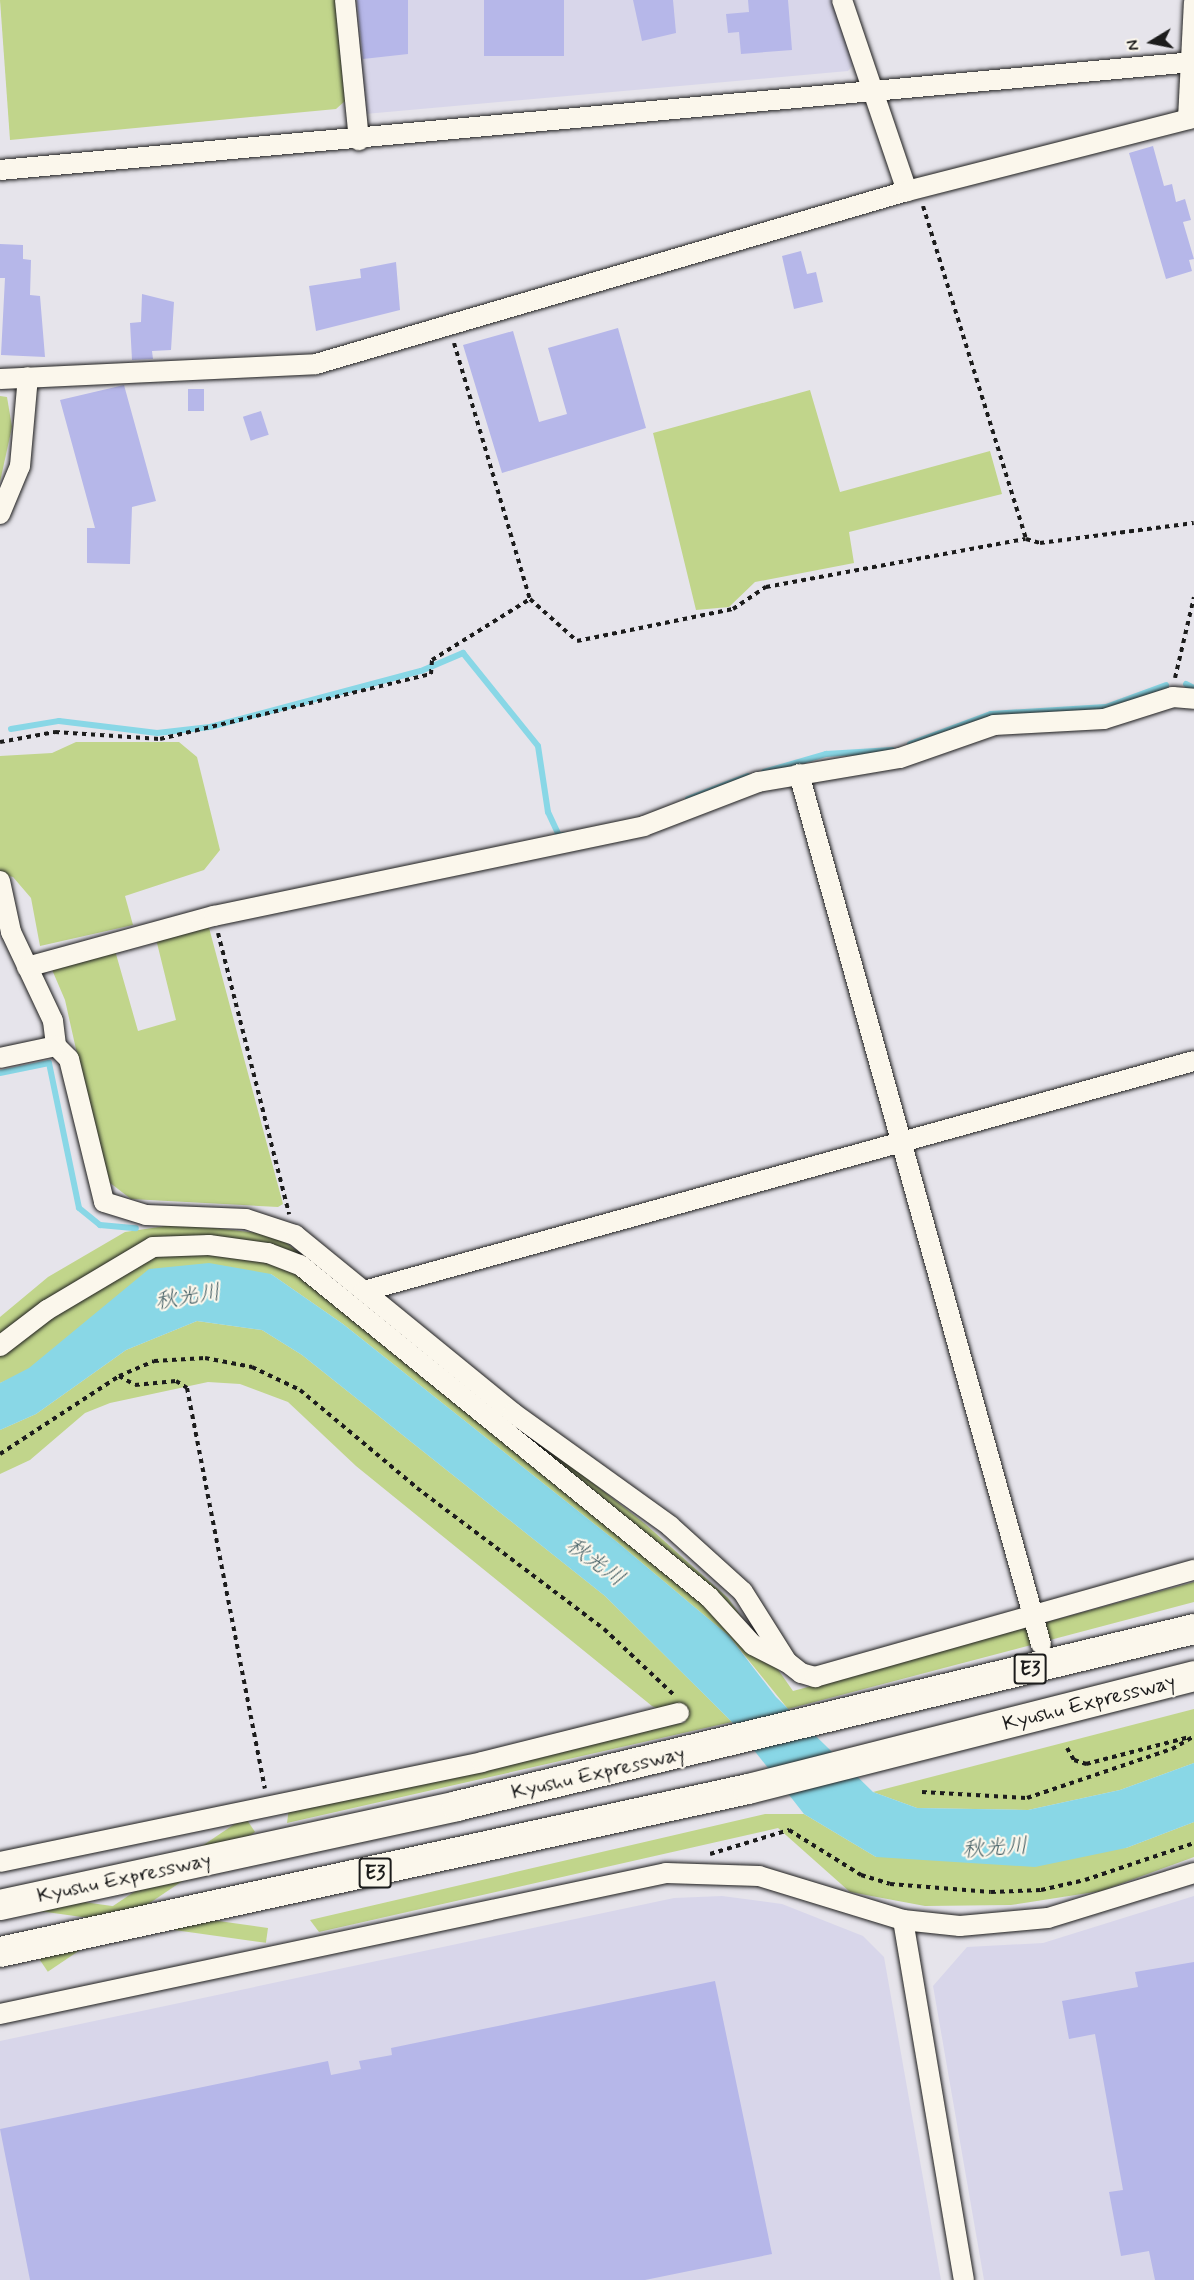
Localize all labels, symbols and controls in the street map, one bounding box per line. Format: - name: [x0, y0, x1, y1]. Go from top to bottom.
- north arrow: [1122, 12, 1182, 72]
- text: N: [1123, 38, 1145, 52]
- water label: 秋光川: [153, 1280, 223, 1316]
- water label: 秋光川: [561, 1533, 629, 1593]
- road number: E3: [1014, 1652, 1046, 1686]
- street label: Kyushu Expressway: [1000, 1669, 1178, 1737]
- street label: Kyushu Expressway: [508, 1741, 688, 1805]
- water label: 秋光川: [961, 1834, 1029, 1864]
- street label: Kyushu Expressway: [34, 1847, 214, 1909]
- road number: E3: [358, 1856, 392, 1890]

